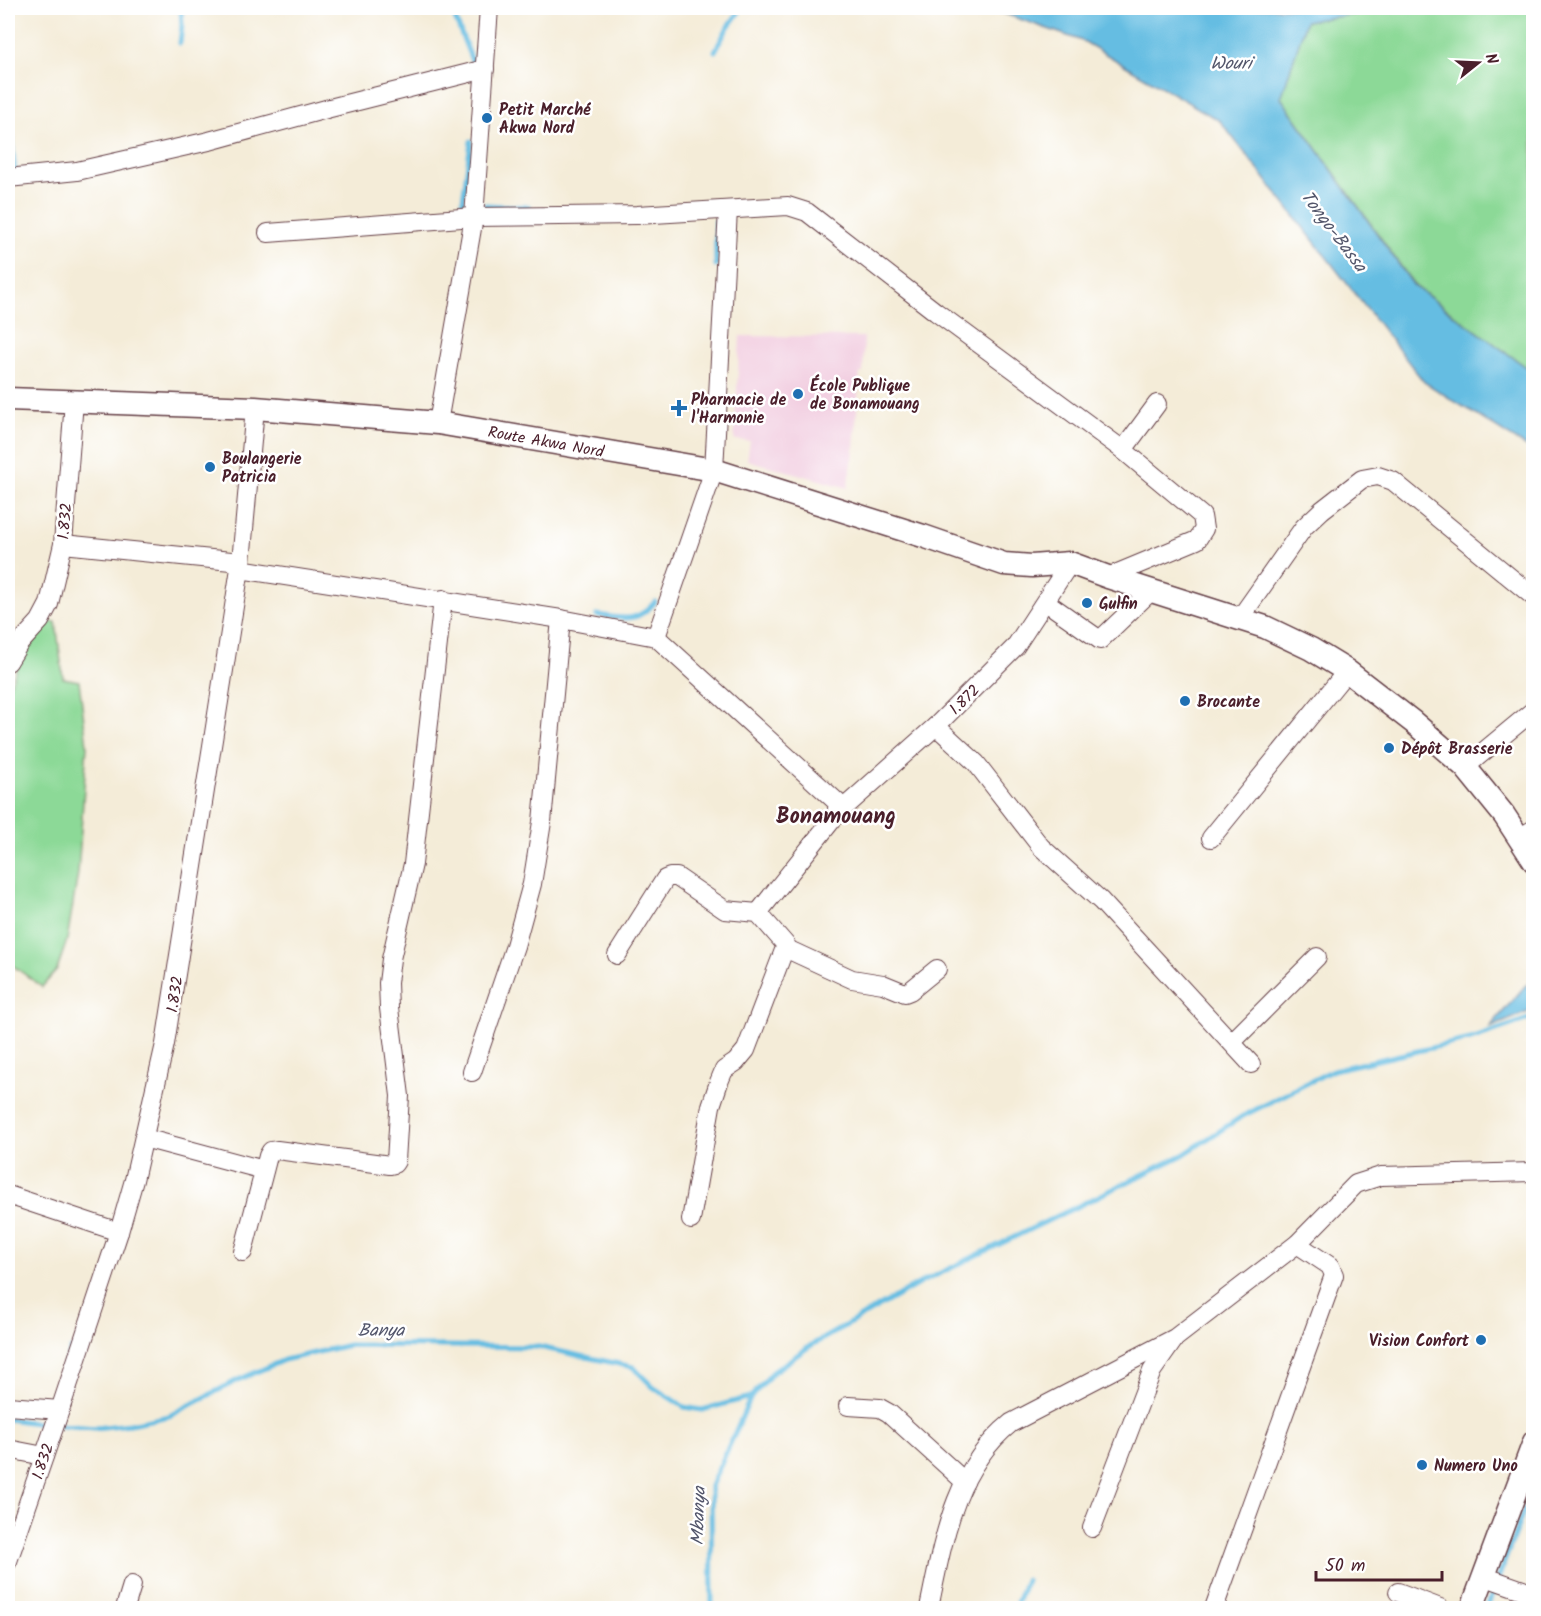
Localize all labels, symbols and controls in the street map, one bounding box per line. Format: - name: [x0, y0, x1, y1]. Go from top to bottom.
- north arrow: [1448, 33, 1508, 93]
- water label: Wouri: [1210, 50, 1255, 79]
- text: N: [1477, 50, 1504, 67]
- place label: Petit Marché Akwa Nord: [499, 98, 591, 141]
- marker: Petit Marché Akwa Nord: [480, 111, 494, 125]
- water label: Tongo-Bassa: [1292, 185, 1374, 280]
- place label: École Publique de Bonamouang: [810, 374, 920, 417]
- marker: École Publique de Bonamouang: [791, 387, 805, 401]
- place label: Pharmacie de l'Harmonie: [691, 388, 787, 431]
- marker: Pharmacie de l'Harmonie: [672, 401, 686, 415]
- street label: Route Akwa Nord: [486, 420, 607, 465]
- place label: Boulangerie Patricia: [222, 447, 302, 490]
- marker: Boulangerie Patricia: [203, 460, 217, 474]
- street label: 1.832: [51, 502, 80, 541]
- place label: Gulfin: [1099, 592, 1138, 617]
- marker: Gulfin: [1080, 596, 1094, 610]
- street label: 1.872: [944, 679, 986, 721]
- place label: Brocante: [1197, 690, 1260, 715]
- marker: Brocante: [1178, 694, 1192, 708]
- place label: Dépôt Brasserie: [1401, 737, 1513, 762]
- marker: Dépôt Brasserie: [1382, 741, 1396, 755]
- district label: Bonamouang: [776, 800, 896, 835]
- street label: 1.832: [160, 974, 191, 1014]
- water label: Banya: [358, 1317, 406, 1346]
- place label: Vision Confort: [1369, 1329, 1470, 1354]
- marker: Vision Confort: [1474, 1333, 1488, 1347]
- street label: 1.832: [26, 1440, 61, 1483]
- place label: Numero Uno: [1434, 1454, 1518, 1479]
- marker: Numero Uno: [1415, 1458, 1429, 1472]
- water label: Mbanya: [684, 1485, 715, 1546]
- scale bar: [1316, 1544, 1442, 1582]
- text: 50 m: [1325, 1552, 1365, 1581]

